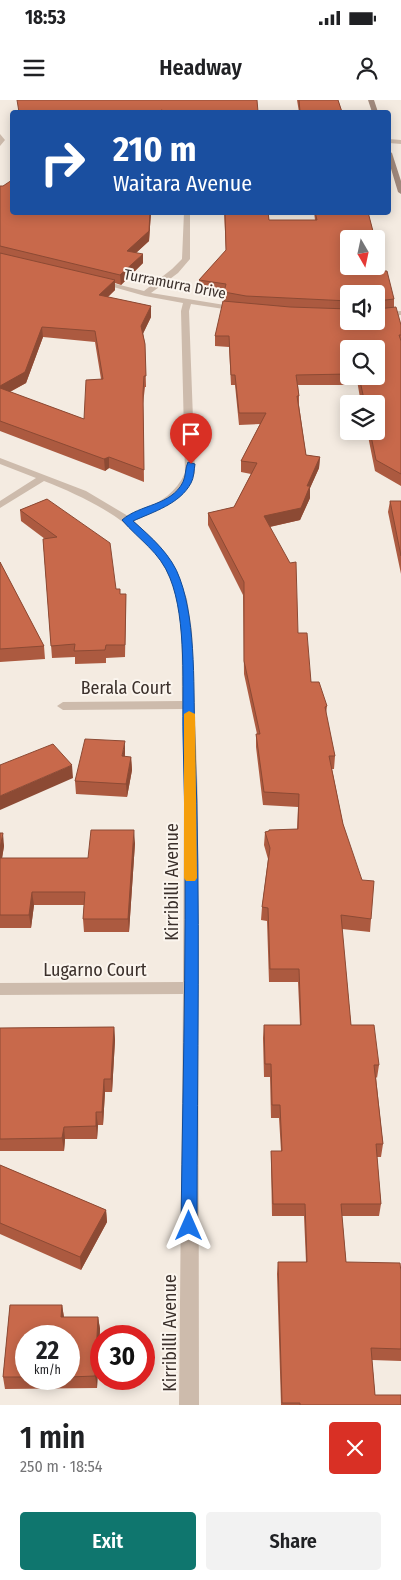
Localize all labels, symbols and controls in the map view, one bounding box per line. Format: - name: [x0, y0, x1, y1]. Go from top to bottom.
- text: 18:53: [25, 6, 66, 29]
- icon: menu: [20, 54, 48, 82]
- text: Headway: [159, 54, 242, 81]
- icon: person: [353, 54, 381, 82]
- text: 210 m: [113, 128, 197, 170]
- icon: right: [30, 130, 95, 195]
- text: Waitara Avenue: [113, 170, 252, 197]
- north arrow: [340, 230, 385, 275]
- map controls: [340, 230, 385, 440]
- street label: Turramurra Drive: [122, 265, 228, 303]
- button: sound: [340, 285, 385, 330]
- button: search: [340, 340, 385, 385]
- button: layers: [340, 395, 385, 440]
- pin: [170, 413, 212, 464]
- icon: arrive: [177, 420, 205, 448]
- street label: Berala Court: [81, 677, 171, 699]
- street label: Kirribilli Avenue: [161, 823, 183, 941]
- street label: Lugarno Court: [43, 959, 147, 981]
- position arrow: [162, 1199, 214, 1251]
- street label: Kirribilli Avenue: [159, 1274, 181, 1392]
- speed limit sign: 30: [90, 1325, 155, 1390]
- text: 22: [36, 1336, 59, 1366]
- text: km/h: [34, 1363, 61, 1377]
- text: 1 min: [20, 1420, 85, 1456]
- button: close: [329, 1422, 381, 1474]
- text: 250 m · 18:54: [20, 1457, 103, 1476]
- button: Exit: [20, 1512, 196, 1570]
- button: Share: [206, 1512, 381, 1570]

